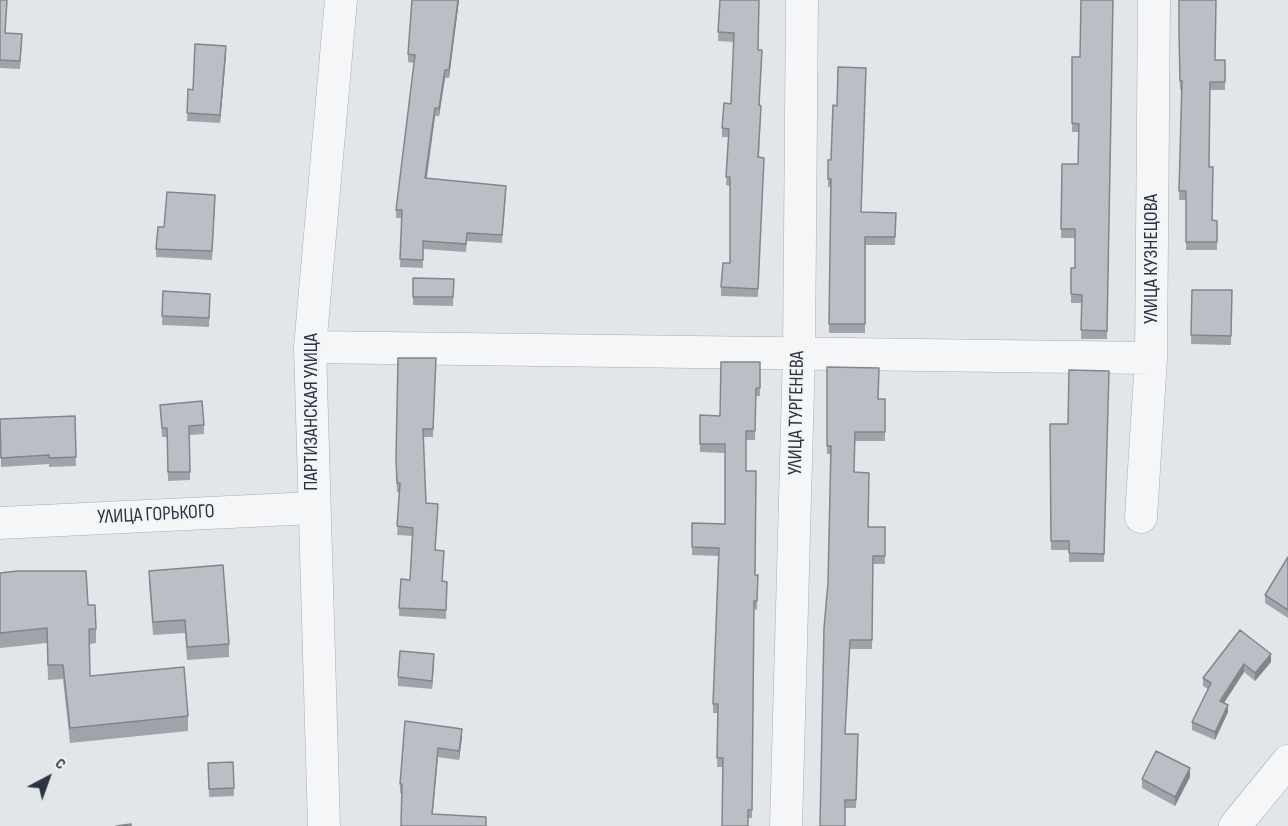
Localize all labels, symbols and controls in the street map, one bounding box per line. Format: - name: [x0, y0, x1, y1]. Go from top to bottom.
- street label: УЛИЦА КУЗНЕЦОВА: [1140, 194, 1164, 324]
- street label: ПАРТИЗАНСКАЯ УЛИЦА: [300, 333, 324, 491]
- street label: УЛИЦА ТУРГЕНЕВА: [784, 351, 810, 475]
- street label: УЛИЦА ГОРЬКОГО: [97, 500, 215, 530]
- north arrow: [18, 748, 78, 808]
- text: С: [51, 754, 69, 774]

